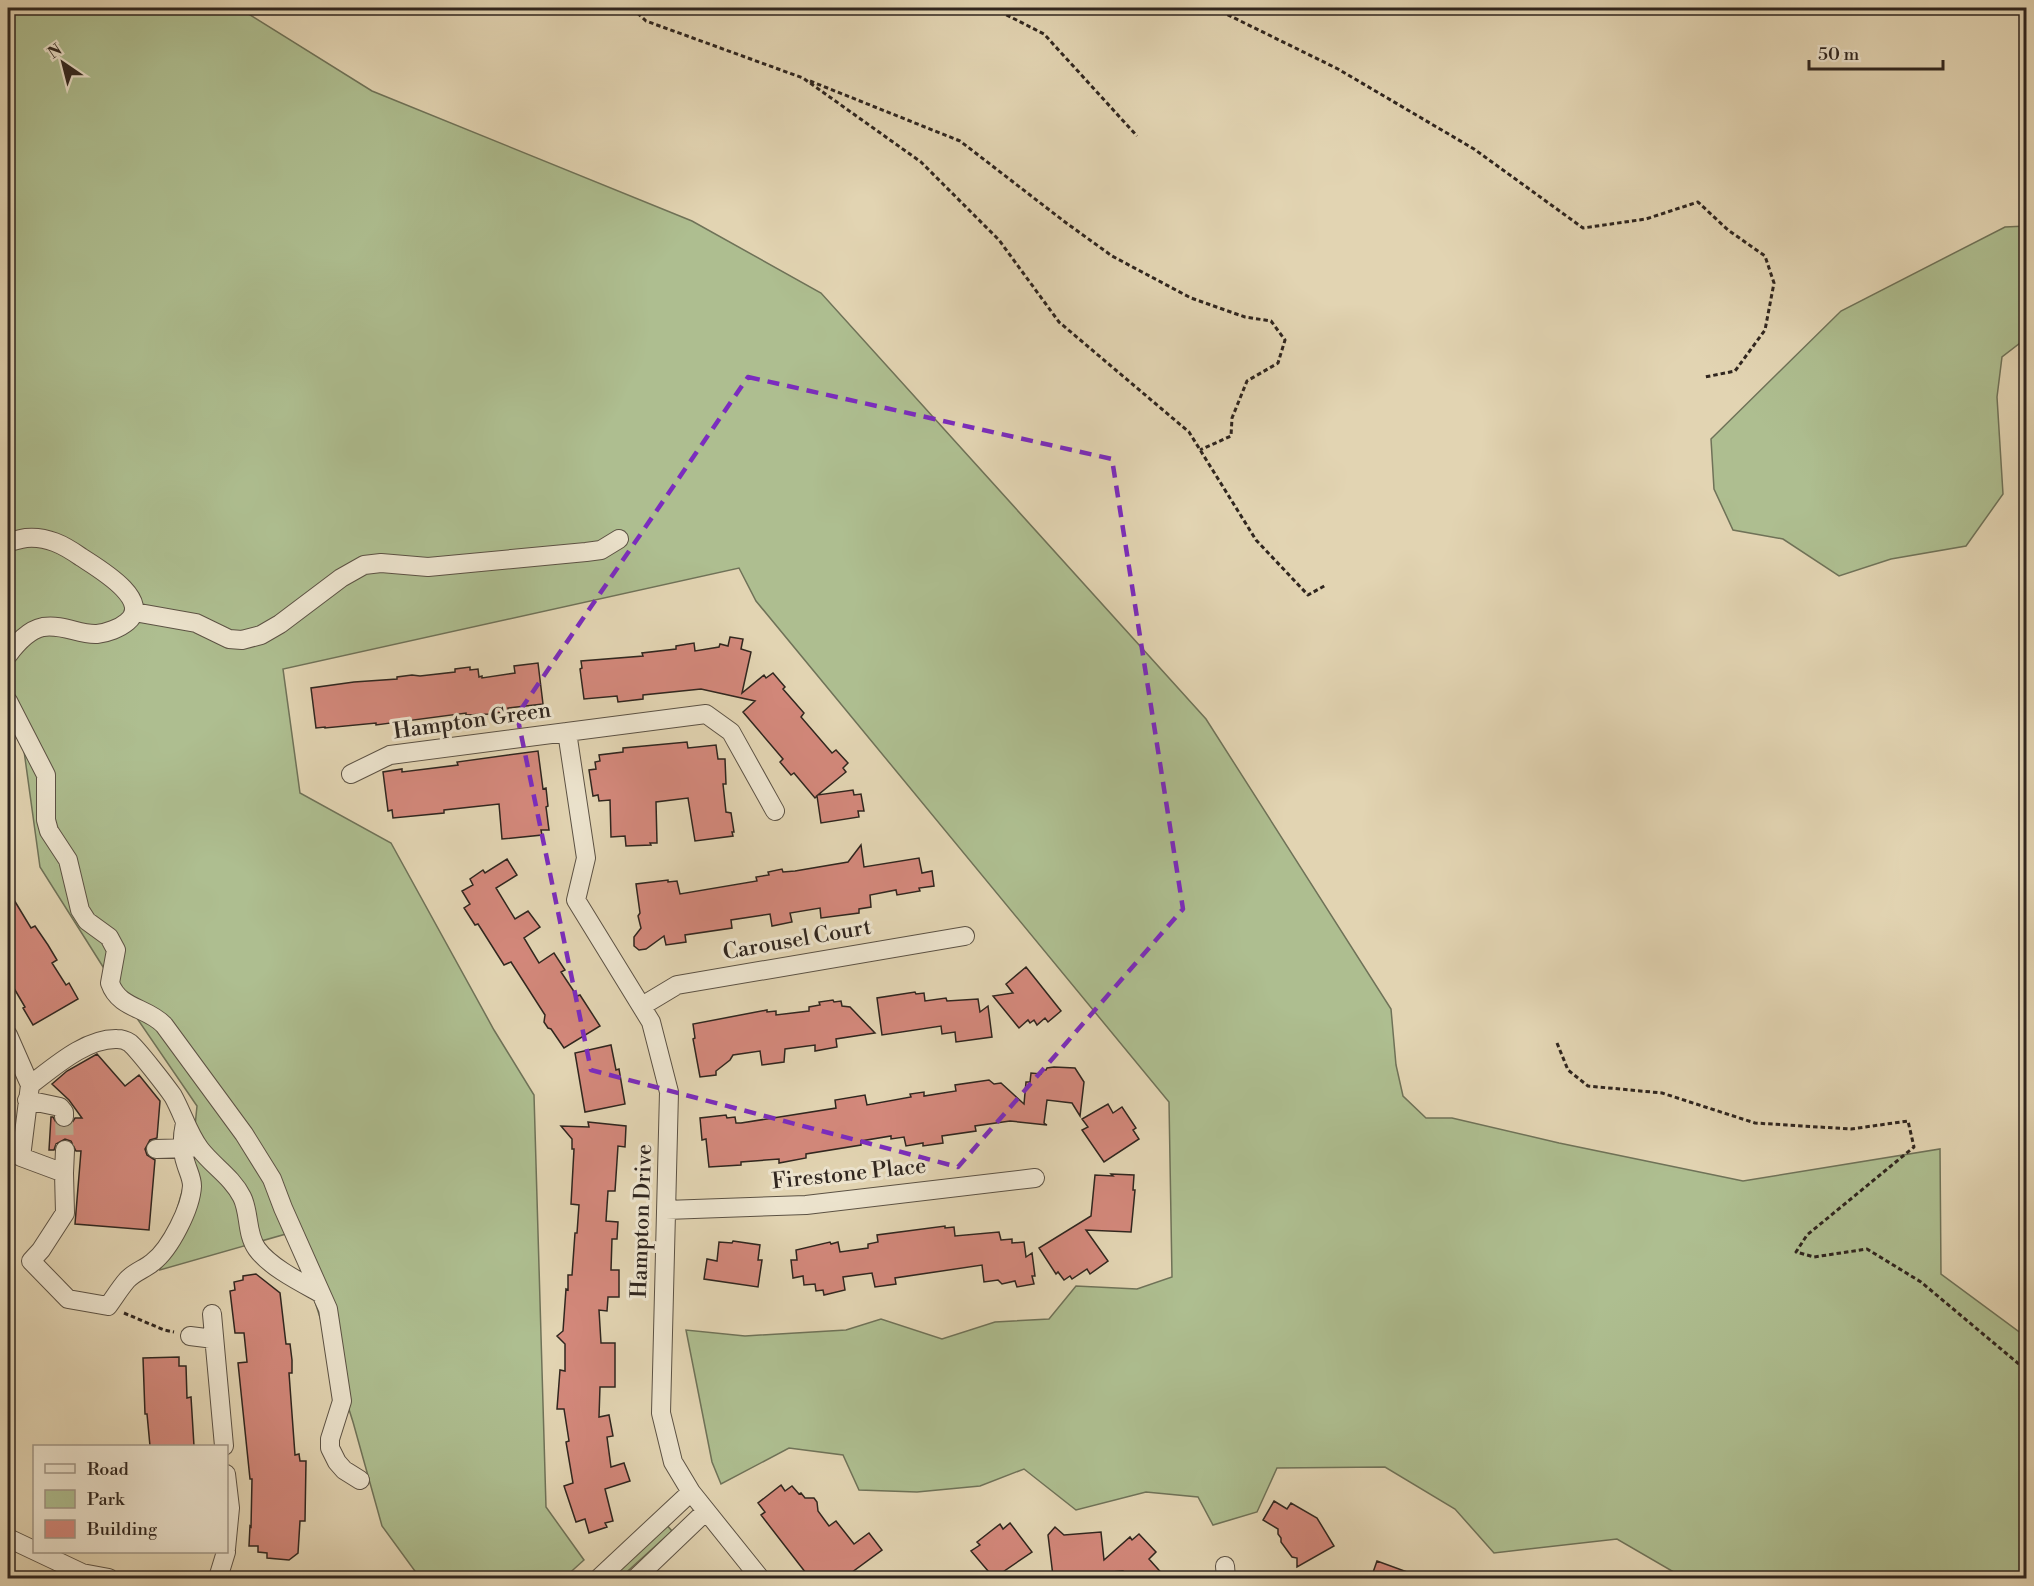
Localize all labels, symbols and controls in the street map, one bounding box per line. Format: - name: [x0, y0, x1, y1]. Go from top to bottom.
- north arrow: [33, 33, 93, 93]
- scale bar: [1809, 33, 1942, 71]
- text: N: [44, 40, 66, 63]
- text: 50 m: [1818, 43, 1860, 66]
- street label: Hampton Green: [391, 697, 553, 745]
- street label: Carousel Court: [721, 914, 873, 966]
- street label: Hampton Drive: [626, 1143, 658, 1299]
- street label: Firestone Place: [770, 1152, 928, 1196]
- legend: [33, 1445, 228, 1553]
- text: Road: [87, 1458, 130, 1481]
- text: Park: [87, 1488, 126, 1511]
- text: Building: [86, 1518, 158, 1541]

